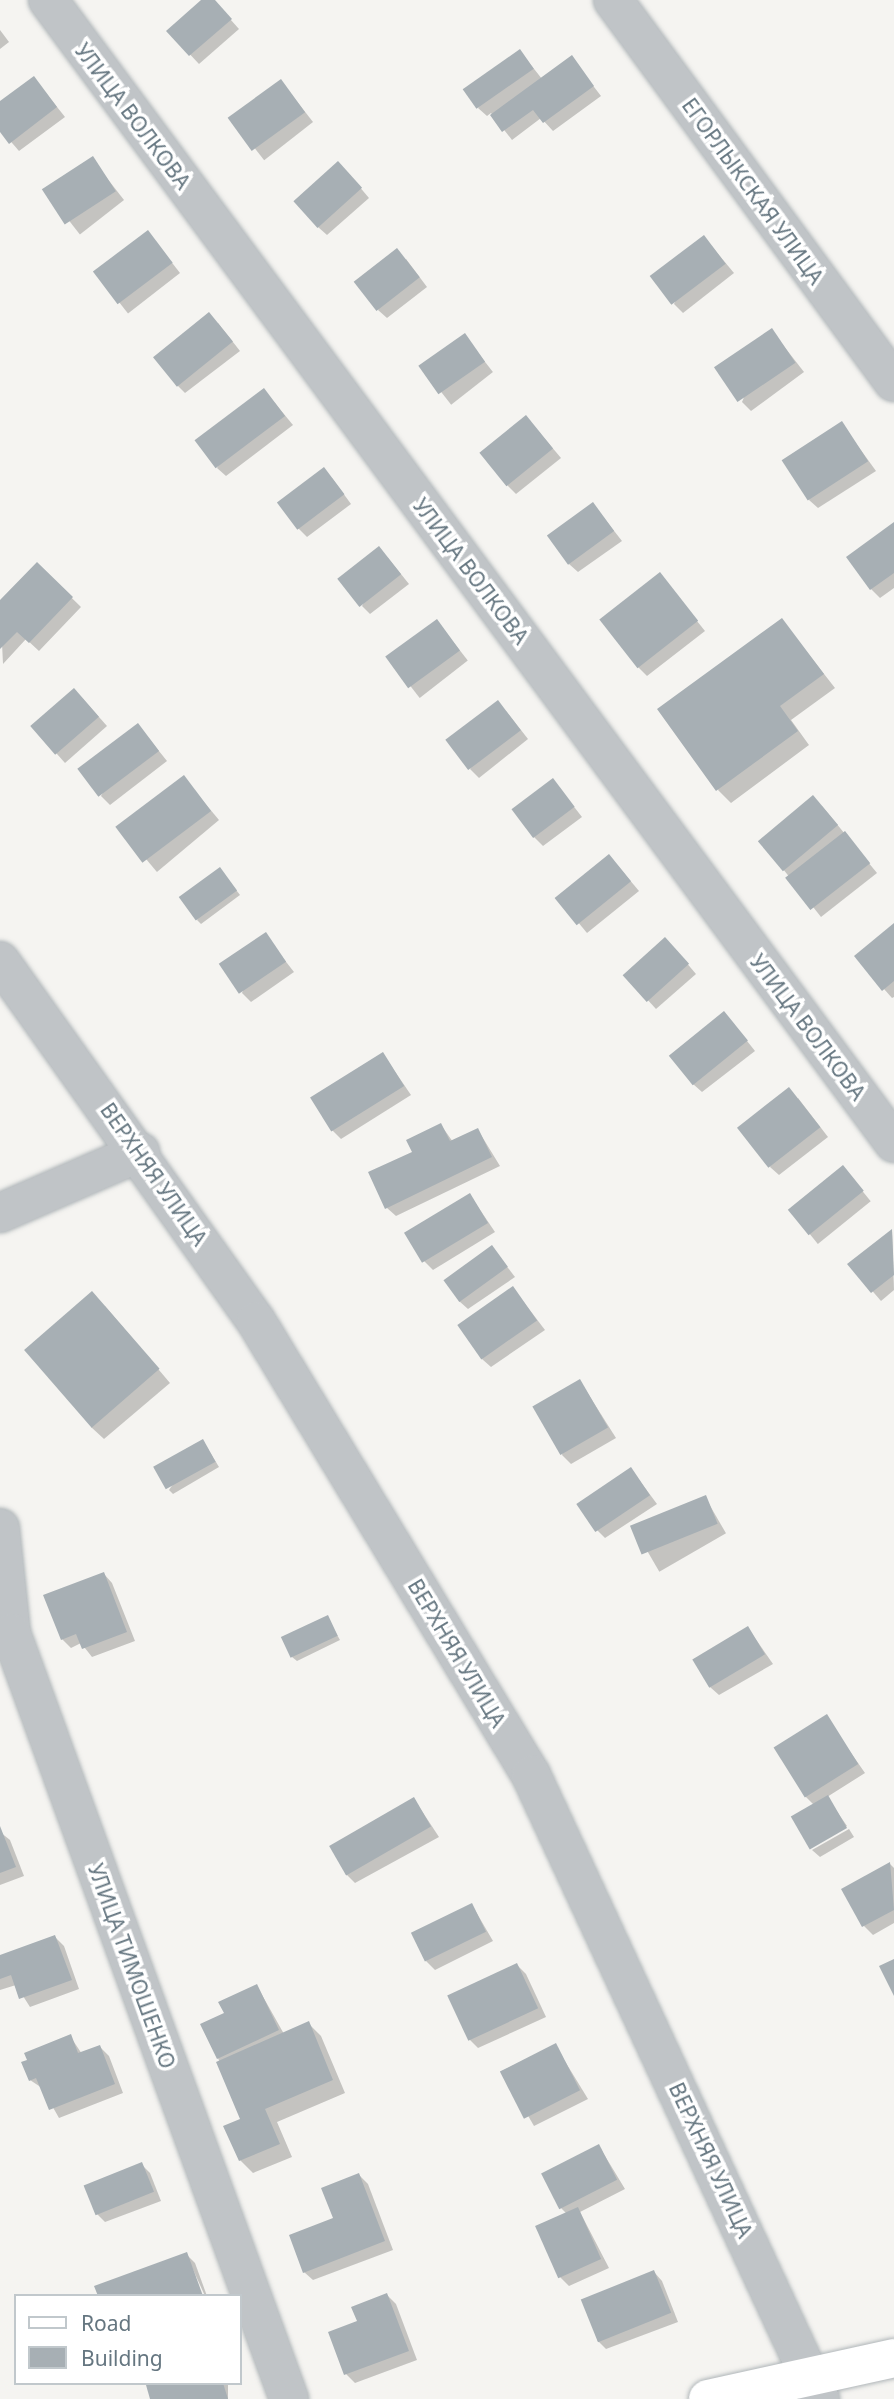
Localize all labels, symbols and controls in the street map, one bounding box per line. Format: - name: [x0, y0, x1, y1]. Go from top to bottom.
- street label: УЛИЦА ВОЛКОВА: [70, 38, 196, 194]
- street label: ЕГОРЛЫКСКАЯ УЛИЦА: [677, 93, 829, 289]
- street label: УЛИЦА ВОЛКОВА: [408, 493, 534, 649]
- street label: УЛИЦА ВОЛКОВА: [745, 949, 871, 1105]
- street label: ВЕРХНЯЯ УЛИЦА: [95, 1098, 213, 1250]
- street label: ВЕРХНЯЯ УЛИЦА: [403, 1574, 511, 1732]
- street label: УЛИЦА ТИМОШЕНКО: [83, 1860, 181, 2072]
- street label: ВЕРХНЯЯ УЛИЦА: [664, 2078, 758, 2242]
- legend: [14, 2294, 242, 2385]
- text: Road: [81, 2309, 131, 2337]
- text: Building: [81, 2344, 163, 2372]

